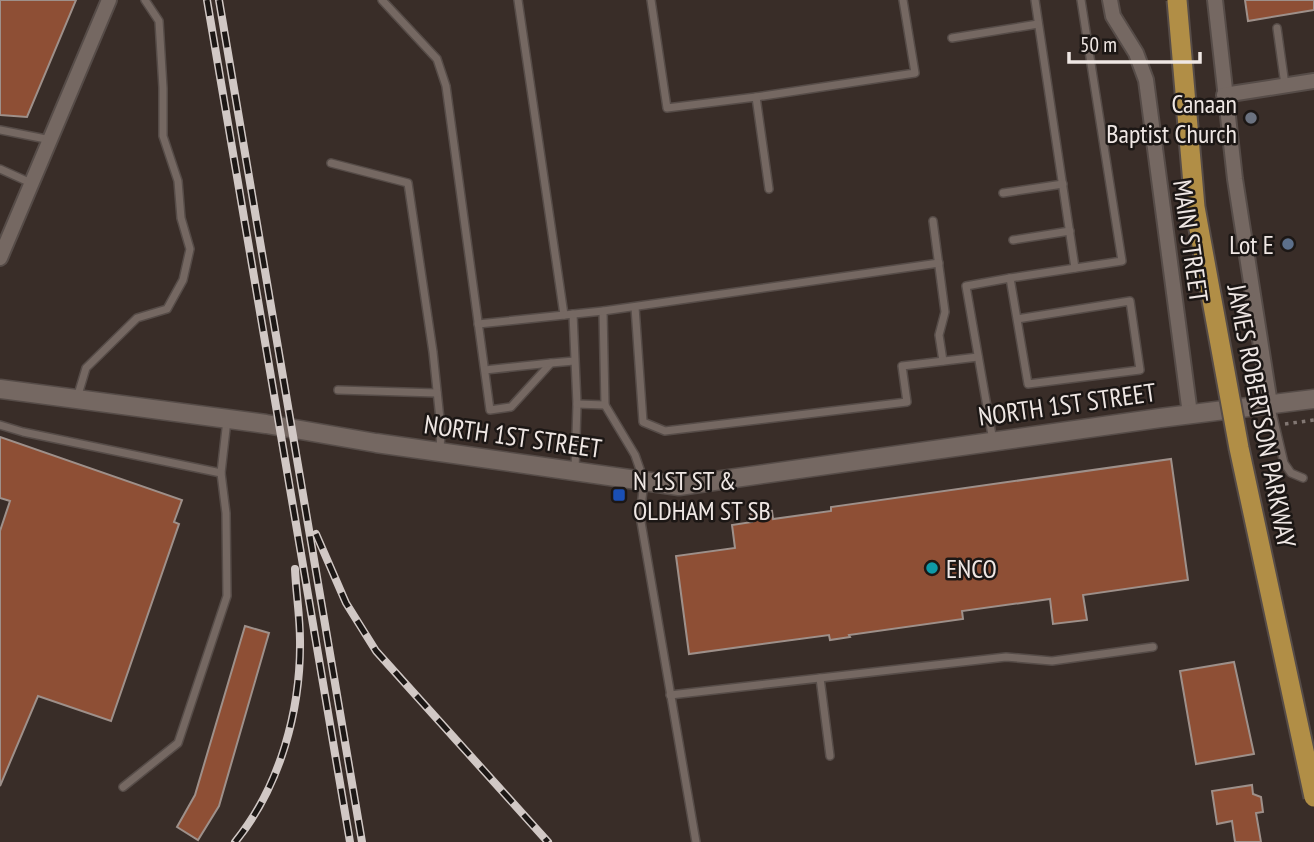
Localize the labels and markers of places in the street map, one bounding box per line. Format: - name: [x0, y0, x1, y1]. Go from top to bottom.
- place label: Canaan Baptist Church: [1106, 87, 1237, 150]
- marker: Canaan Baptist Church: [1243, 110, 1259, 126]
- place label: Lot E: [1229, 228, 1274, 261]
- marker: Lot E: [1280, 236, 1296, 252]
- place label: N 1ST ST & OLDHAM ST SB: [633, 464, 771, 527]
- marker: N 1ST ST & OLDHAM ST SB: [611, 487, 627, 503]
- place label: ENCO: [946, 552, 997, 585]
- marker: ENCO: [924, 560, 940, 576]

